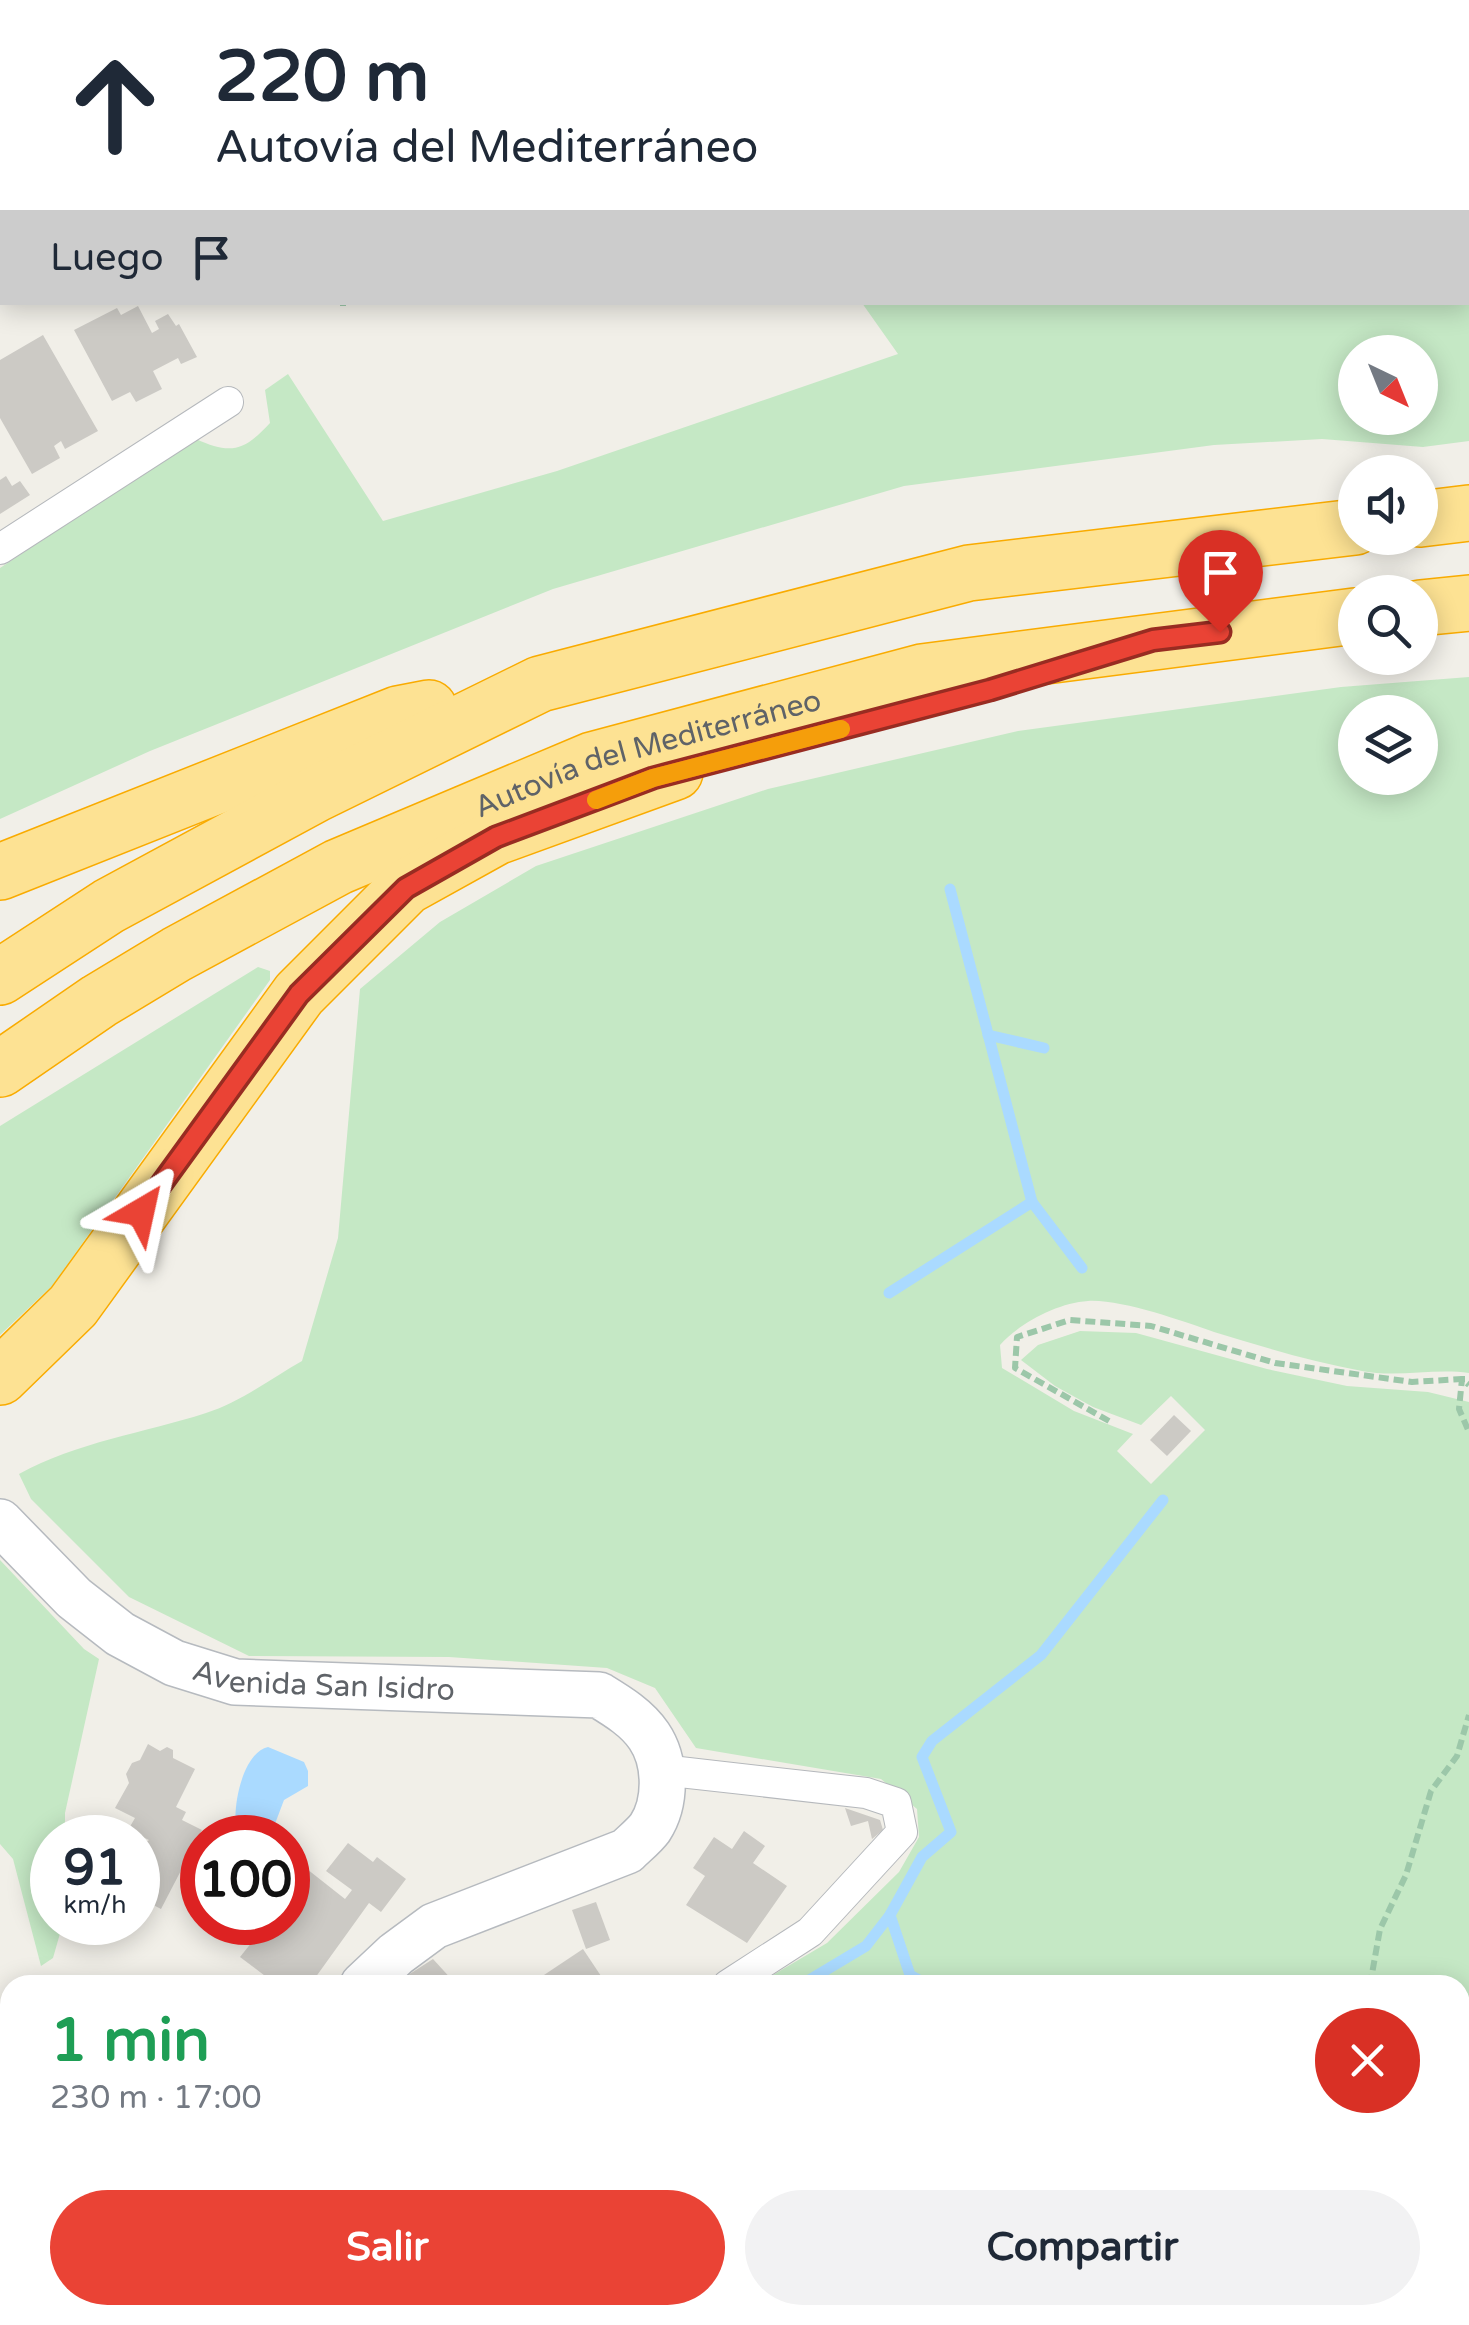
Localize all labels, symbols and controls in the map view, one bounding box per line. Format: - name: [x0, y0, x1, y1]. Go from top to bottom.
- text: 220 m: [215, 36, 429, 120]
- icon: ahead: [50, 40, 180, 170]
- text: Autovía del Mediterráneo: [215, 121, 758, 175]
- icon: arrive: [184, 230, 239, 285]
- text: Luego: [50, 235, 164, 281]
- north arrow: [1338, 335, 1438, 435]
- map controls: [1338, 335, 1438, 795]
- button: sound: [1338, 455, 1438, 555]
- pin: [1178, 530, 1263, 633]
- icon: arrive: [1193, 545, 1248, 600]
- button: search: [1338, 575, 1438, 675]
- street label: Autovía del Mediterráneo: [469, 682, 825, 826]
- button: layers: [1338, 695, 1438, 795]
- position arrow: [89, 1160, 193, 1264]
- street label: Avenida San Isidro: [188, 1652, 455, 1709]
- speed limit sign: 100: [180, 1815, 310, 1945]
- text: 91: [64, 1838, 126, 1898]
- text: km/h: [64, 1890, 126, 1920]
- text: 1 min: [50, 2005, 210, 2077]
- button: close: [1315, 2008, 1420, 2113]
- text: 230 m · 17:00: [50, 2079, 262, 2117]
- button: Salir: [50, 2190, 725, 2305]
- button: Compartir: [745, 2190, 1420, 2305]

